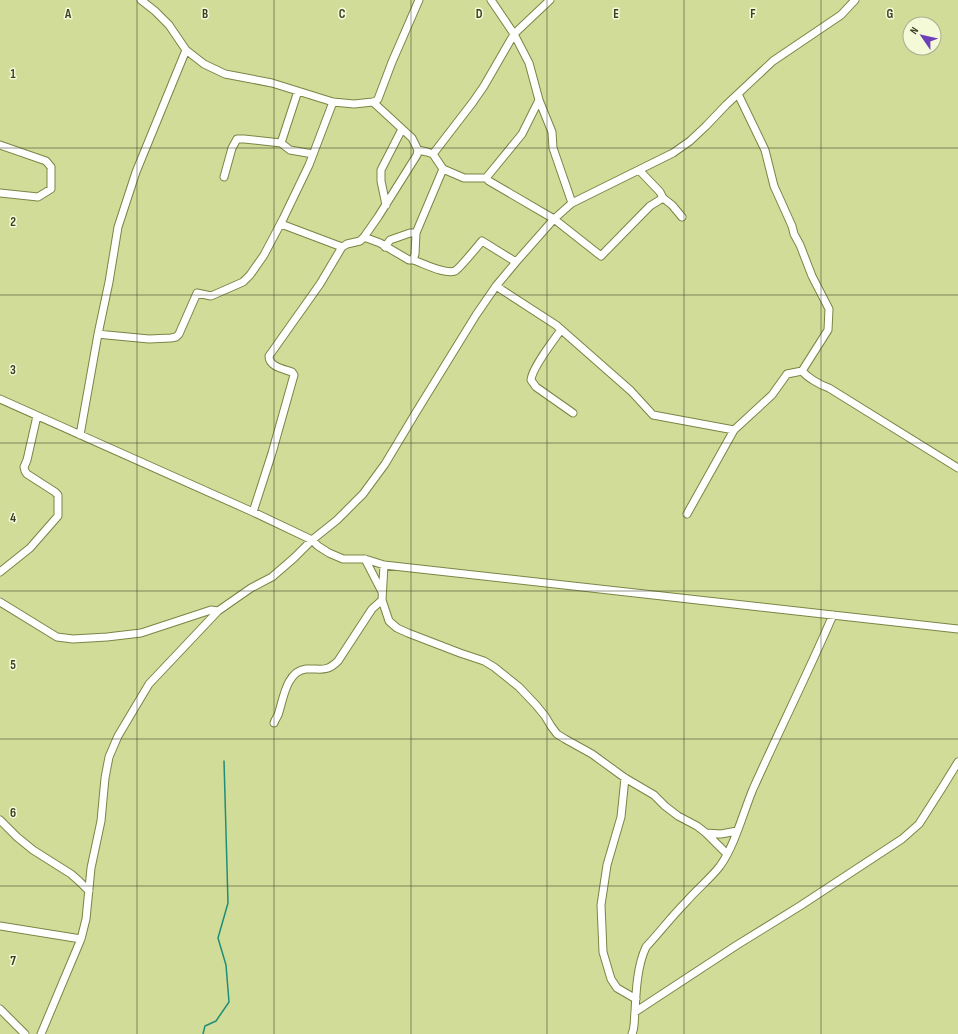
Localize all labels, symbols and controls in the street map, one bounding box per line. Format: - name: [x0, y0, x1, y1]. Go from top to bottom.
- text: A: [64, 6, 72, 22]
- text: B: [202, 6, 208, 22]
- text: C: [339, 6, 346, 22]
- text: D: [476, 6, 483, 22]
- text: E: [613, 6, 619, 22]
- text: F: [750, 6, 756, 22]
- text: G: [887, 6, 894, 22]
- north arrow: [902, 16, 942, 56]
- text: N: [907, 25, 921, 37]
- text: 1: [10, 66, 16, 82]
- text: 2: [10, 214, 16, 230]
- text: 3: [10, 362, 16, 378]
- text: 4: [10, 510, 16, 526]
- text: 5: [10, 657, 16, 673]
- text: 6: [10, 805, 16, 821]
- text: 7: [10, 953, 16, 969]

